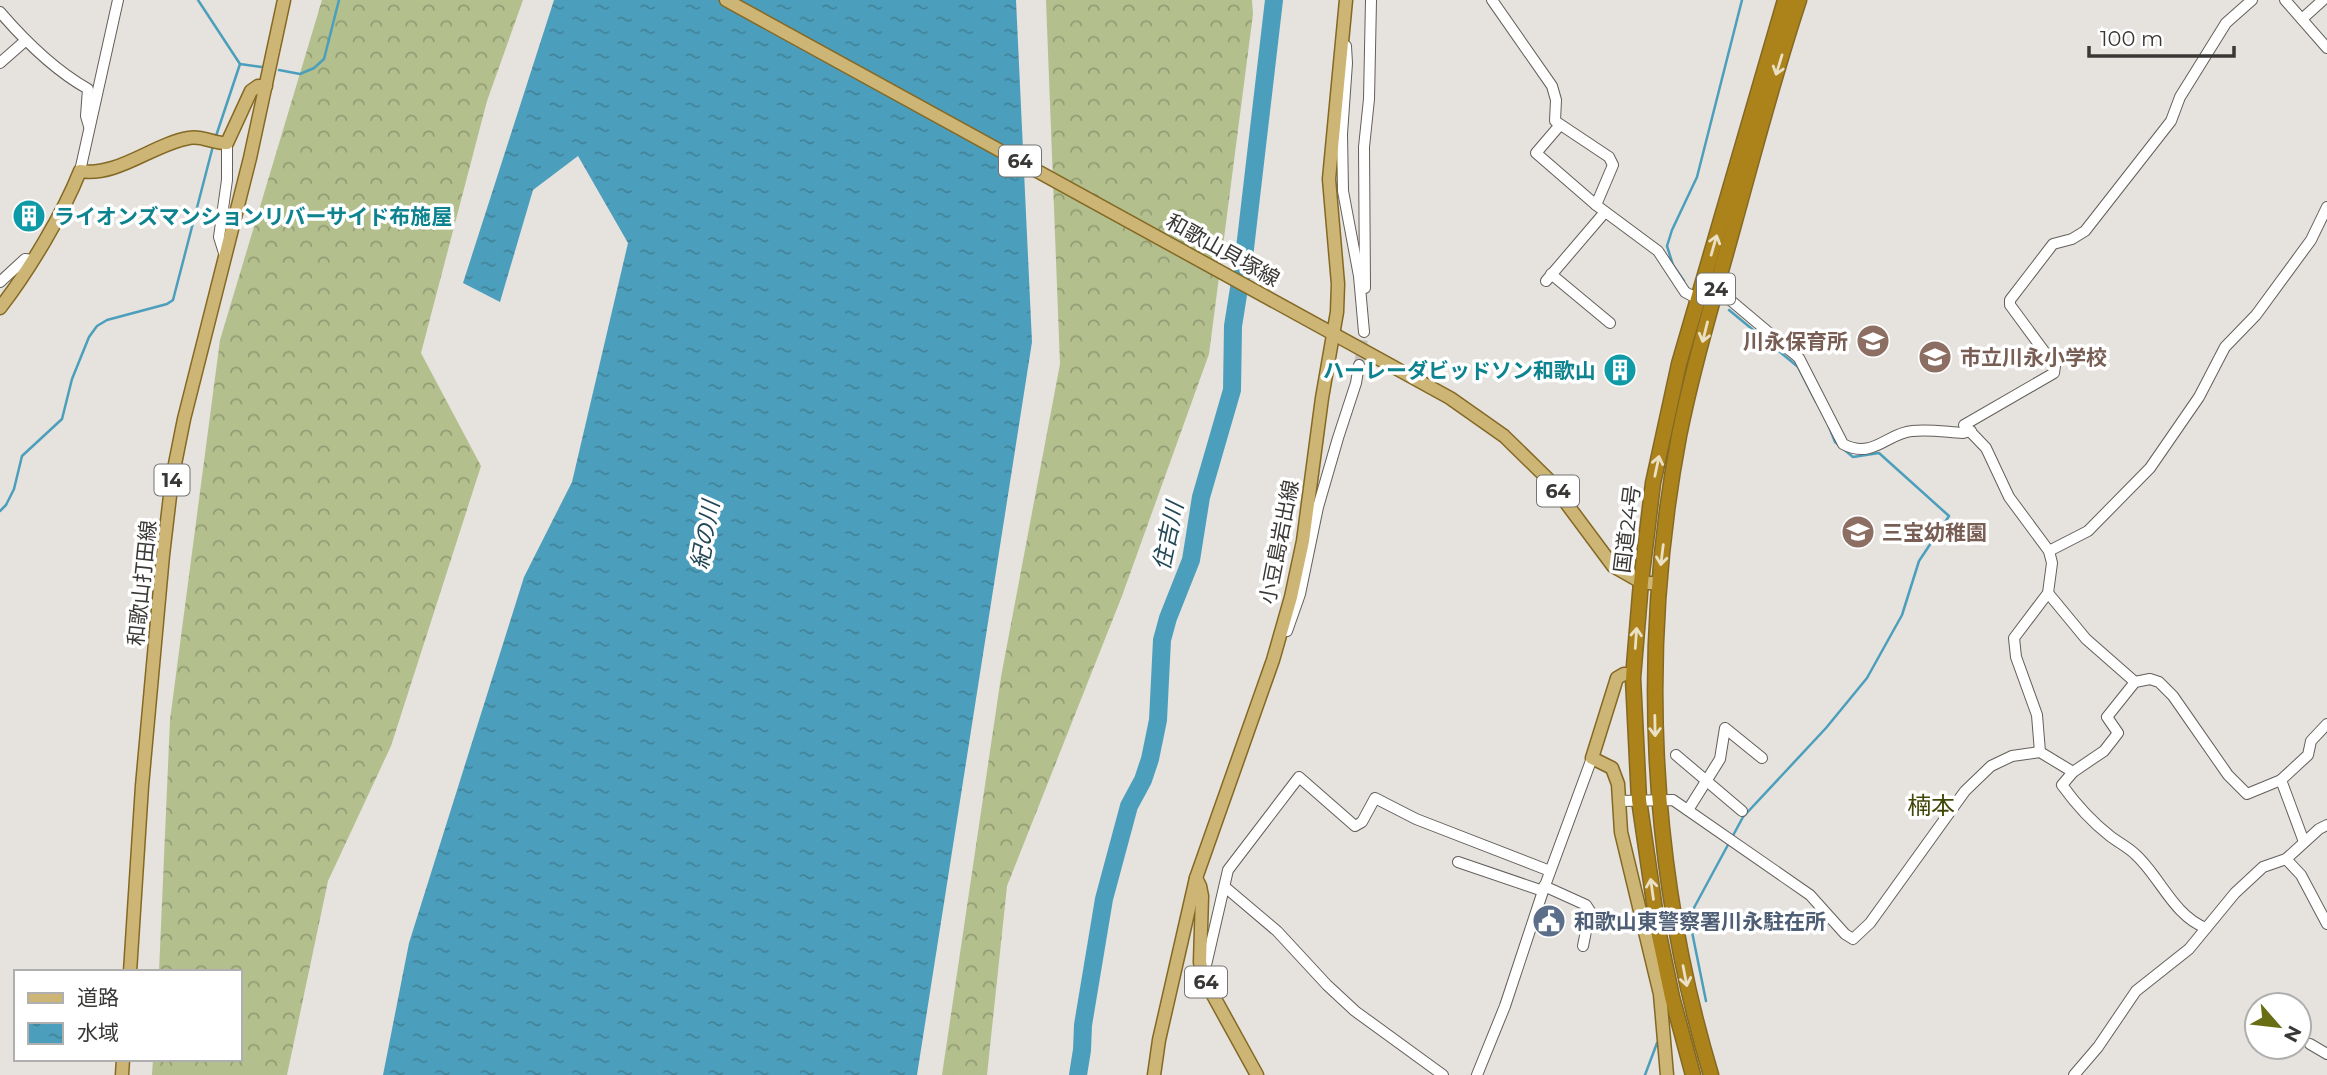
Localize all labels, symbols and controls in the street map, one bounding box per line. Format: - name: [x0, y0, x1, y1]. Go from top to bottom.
- scale bar: [2089, 14, 2234, 58]
- text: 100 m: [2100, 26, 2163, 51]
- one-way arrow: [1771, 54, 1784, 76]
- road number: 64: [999, 146, 1041, 176]
- building icon: ライオンズマンションリバーサイド布施屋: [10, 197, 48, 235]
- place label: ライオンズマンションリバーサイド布施屋: [54, 204, 452, 229]
- street label: 和歌山貝塚線: [1162, 209, 1284, 291]
- one-way arrow: [1708, 235, 1721, 257]
- road number: 24: [1697, 274, 1735, 304]
- one-way arrow: [1698, 320, 1711, 343]
- school or university icon: 川永保育所: [1854, 322, 1892, 360]
- place label: 川永保育所: [1743, 329, 1848, 354]
- school or university icon: 市立川永小学校: [1916, 338, 1954, 376]
- place label: 市立川永小学校: [1960, 345, 2107, 370]
- building icon: ハーレーダビッドソン和歌山: [1601, 351, 1639, 389]
- place label: ハーレーダビッドソン和歌山: [1323, 358, 1596, 383]
- one-way arrow: [1651, 455, 1664, 478]
- road number: 14: [154, 464, 190, 495]
- road number: 64: [1537, 476, 1579, 506]
- street label: 小豆島岩出線: [1255, 478, 1303, 606]
- street label: 国道24号: [1609, 484, 1645, 574]
- water label: 紀の川: [685, 496, 725, 571]
- water label: 住吉川: [1147, 496, 1189, 573]
- school or university icon: 三宝幼稚園: [1839, 513, 1877, 551]
- street label: 和歌山打田線: [123, 519, 161, 647]
- place label: 三宝幼稚園: [1882, 520, 1987, 545]
- one-way arrow: [1656, 543, 1669, 566]
- one-way arrow: [1630, 627, 1643, 650]
- one-way arrow: [1648, 714, 1662, 737]
- district label: 楠本: [1907, 791, 1955, 820]
- one-way arrow: [1646, 878, 1659, 901]
- public building icon: 和歌山東警察署川永駐在所: [1530, 902, 1568, 940]
- place label: 和歌山東警察署川永駐在所: [1574, 909, 1826, 934]
- one-way arrow: [1679, 964, 1692, 987]
- road number: 64: [1185, 966, 1227, 998]
- legend: [14, 970, 242, 1061]
- text: 道路: [77, 985, 119, 1010]
- north arrow: [2243, 991, 2313, 1061]
- text: 水域: [77, 1020, 119, 1045]
- text: N: [2279, 1022, 2306, 1046]

